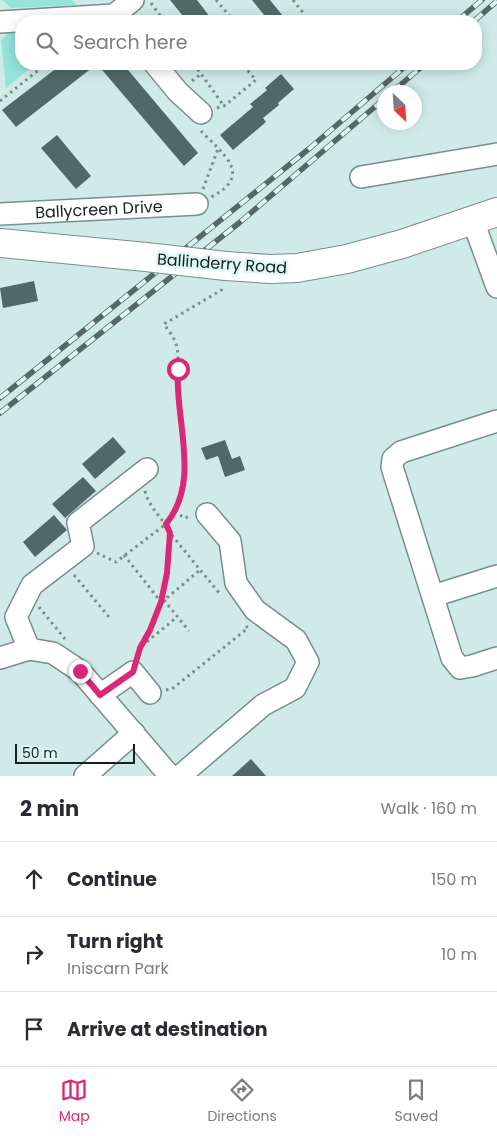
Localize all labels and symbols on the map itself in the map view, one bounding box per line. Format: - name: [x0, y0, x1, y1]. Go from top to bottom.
- north arrow: [377, 85, 422, 130]
- street label: Ballycreen Drive: [35, 195, 163, 224]
- street label: Ballinderry Road: [156, 247, 288, 280]
- route start: [167, 358, 190, 381]
- route end: [69, 660, 92, 683]
- scale bar: [15, 741, 135, 764]

